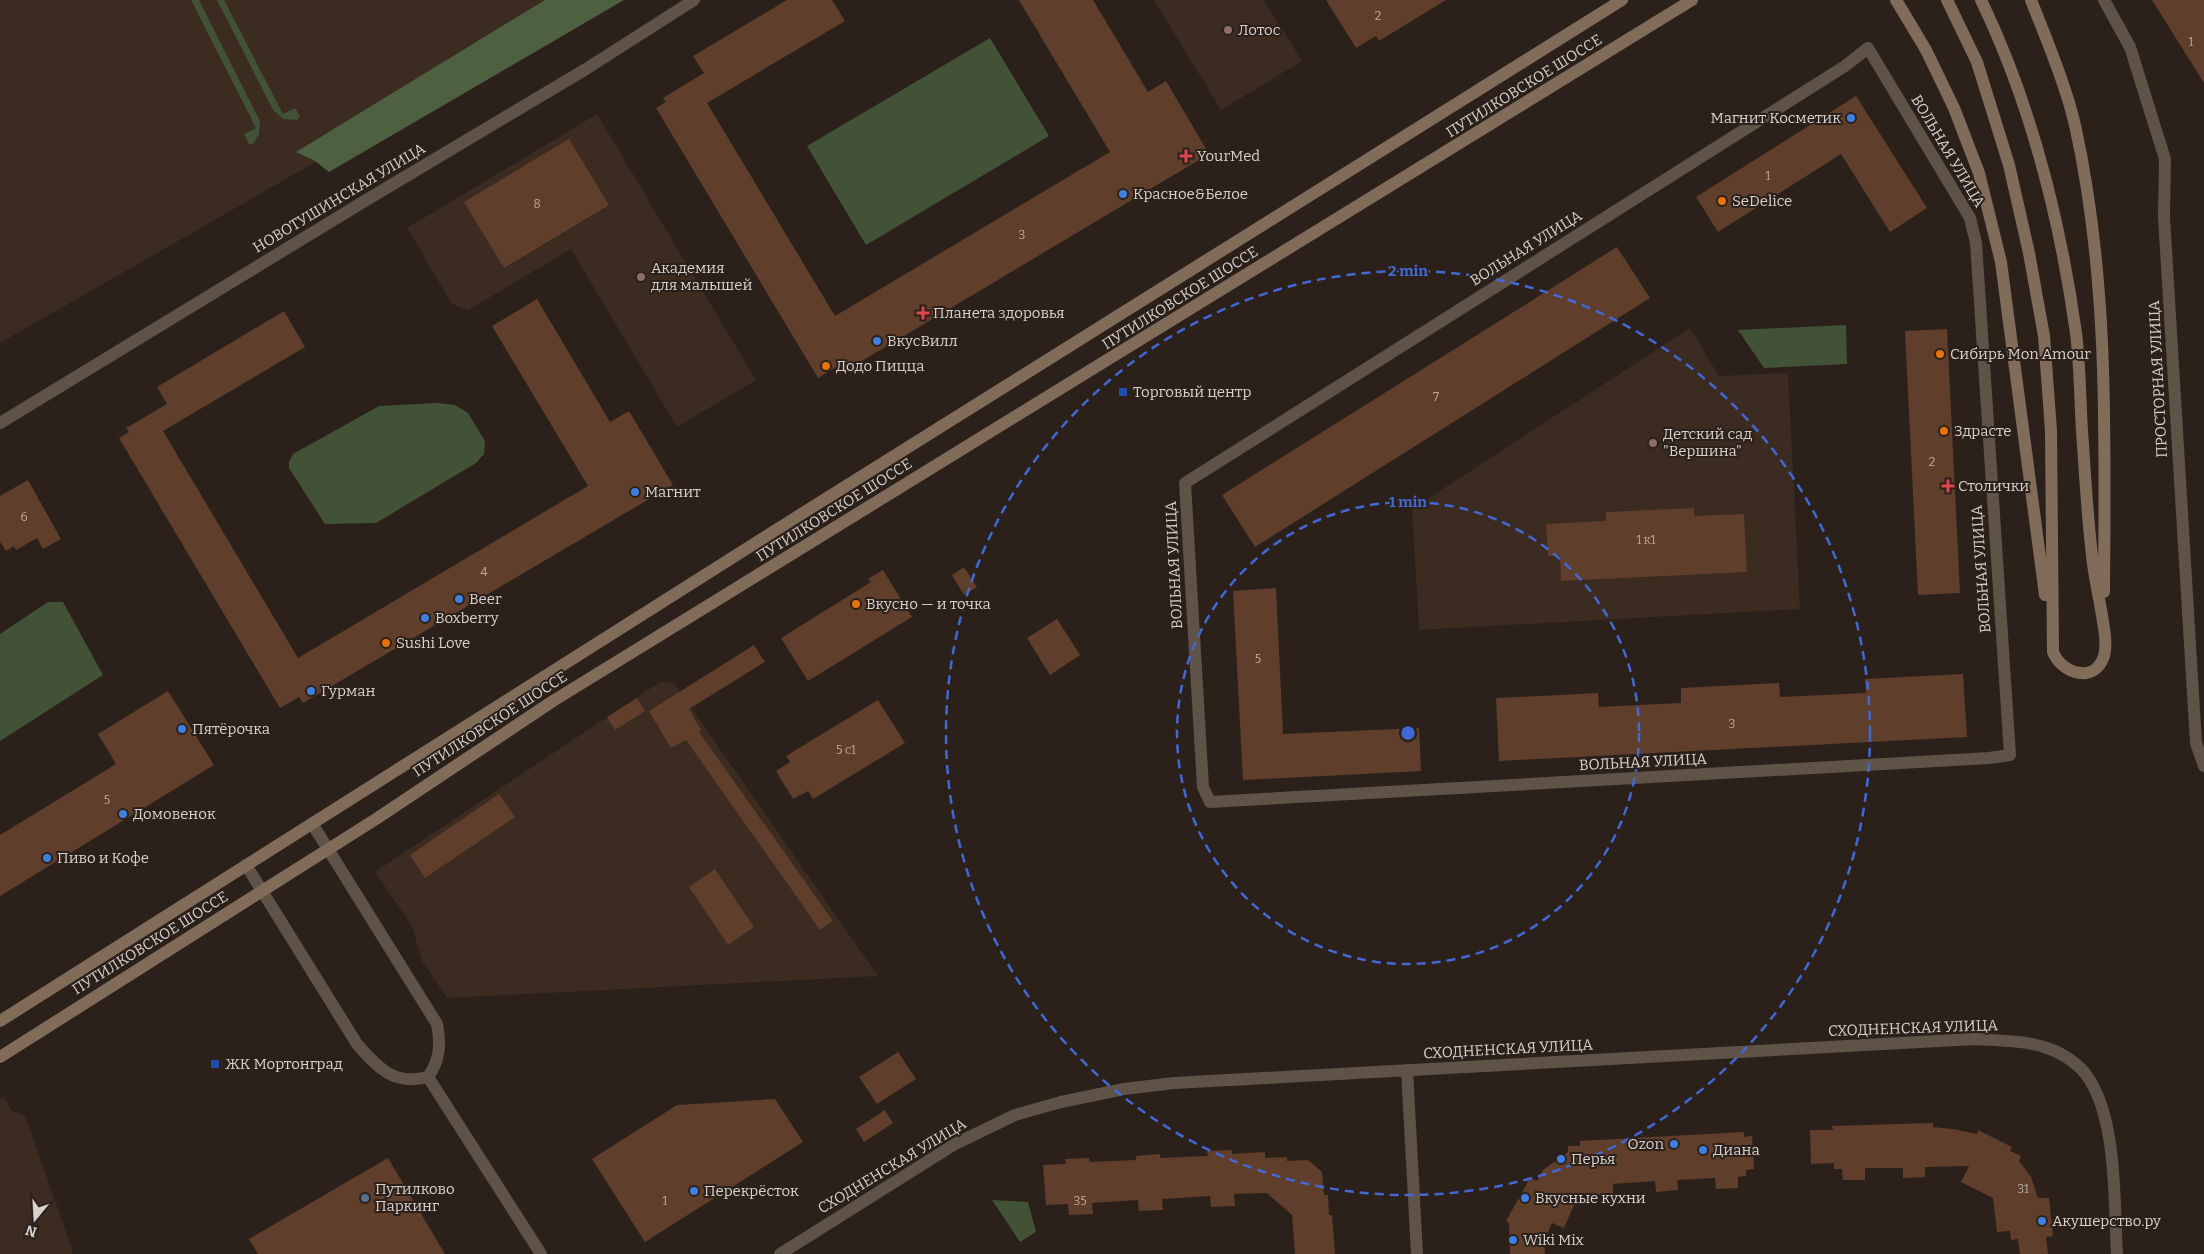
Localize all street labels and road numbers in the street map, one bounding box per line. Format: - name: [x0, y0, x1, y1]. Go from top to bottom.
- street label: ПУТИЛКОВСКОЕ ШОССЕ: [1443, 31, 1605, 141]
- street label: ВОЛЬНАЯ УЛИЦА: [1907, 91, 1989, 211]
- street label: НОВОТУШИНСКАЯ УЛИЦА: [249, 139, 429, 257]
- street label: ВОЛЬНАЯ УЛИЦА: [1467, 206, 1585, 290]
- street label: ПУТИЛКОВСКОЕ ШОССЕ: [1099, 243, 1261, 353]
- street label: ПРОСТОРНАЯ УЛИЦА: [2145, 299, 2171, 458]
- street label: ПУТИЛКОВСКОЕ ШОССЕ: [753, 455, 915, 565]
- street label: ВОЛЬНАЯ УЛИЦА: [1162, 500, 1186, 629]
- street label: ВОЛЬНАЯ УЛИЦА: [1968, 504, 1994, 633]
- street label: ПУТИЛКОВСКОЕ ШОССЕ: [409, 667, 571, 781]
- street label: ВОЛЬНАЯ УЛИЦА: [1579, 750, 1708, 774]
- street label: ПУТИЛКОВСКОЕ ШОССЕ: [69, 888, 231, 998]
- street label: СХОДНЕНСКАЯ УЛИЦА: [1828, 1016, 1999, 1040]
- street label: СХОДНЕНСКАЯ УЛИЦА: [1423, 1036, 1594, 1062]
- street label: СХОДНЕНСКАЯ УЛИЦА: [815, 1114, 970, 1217]

